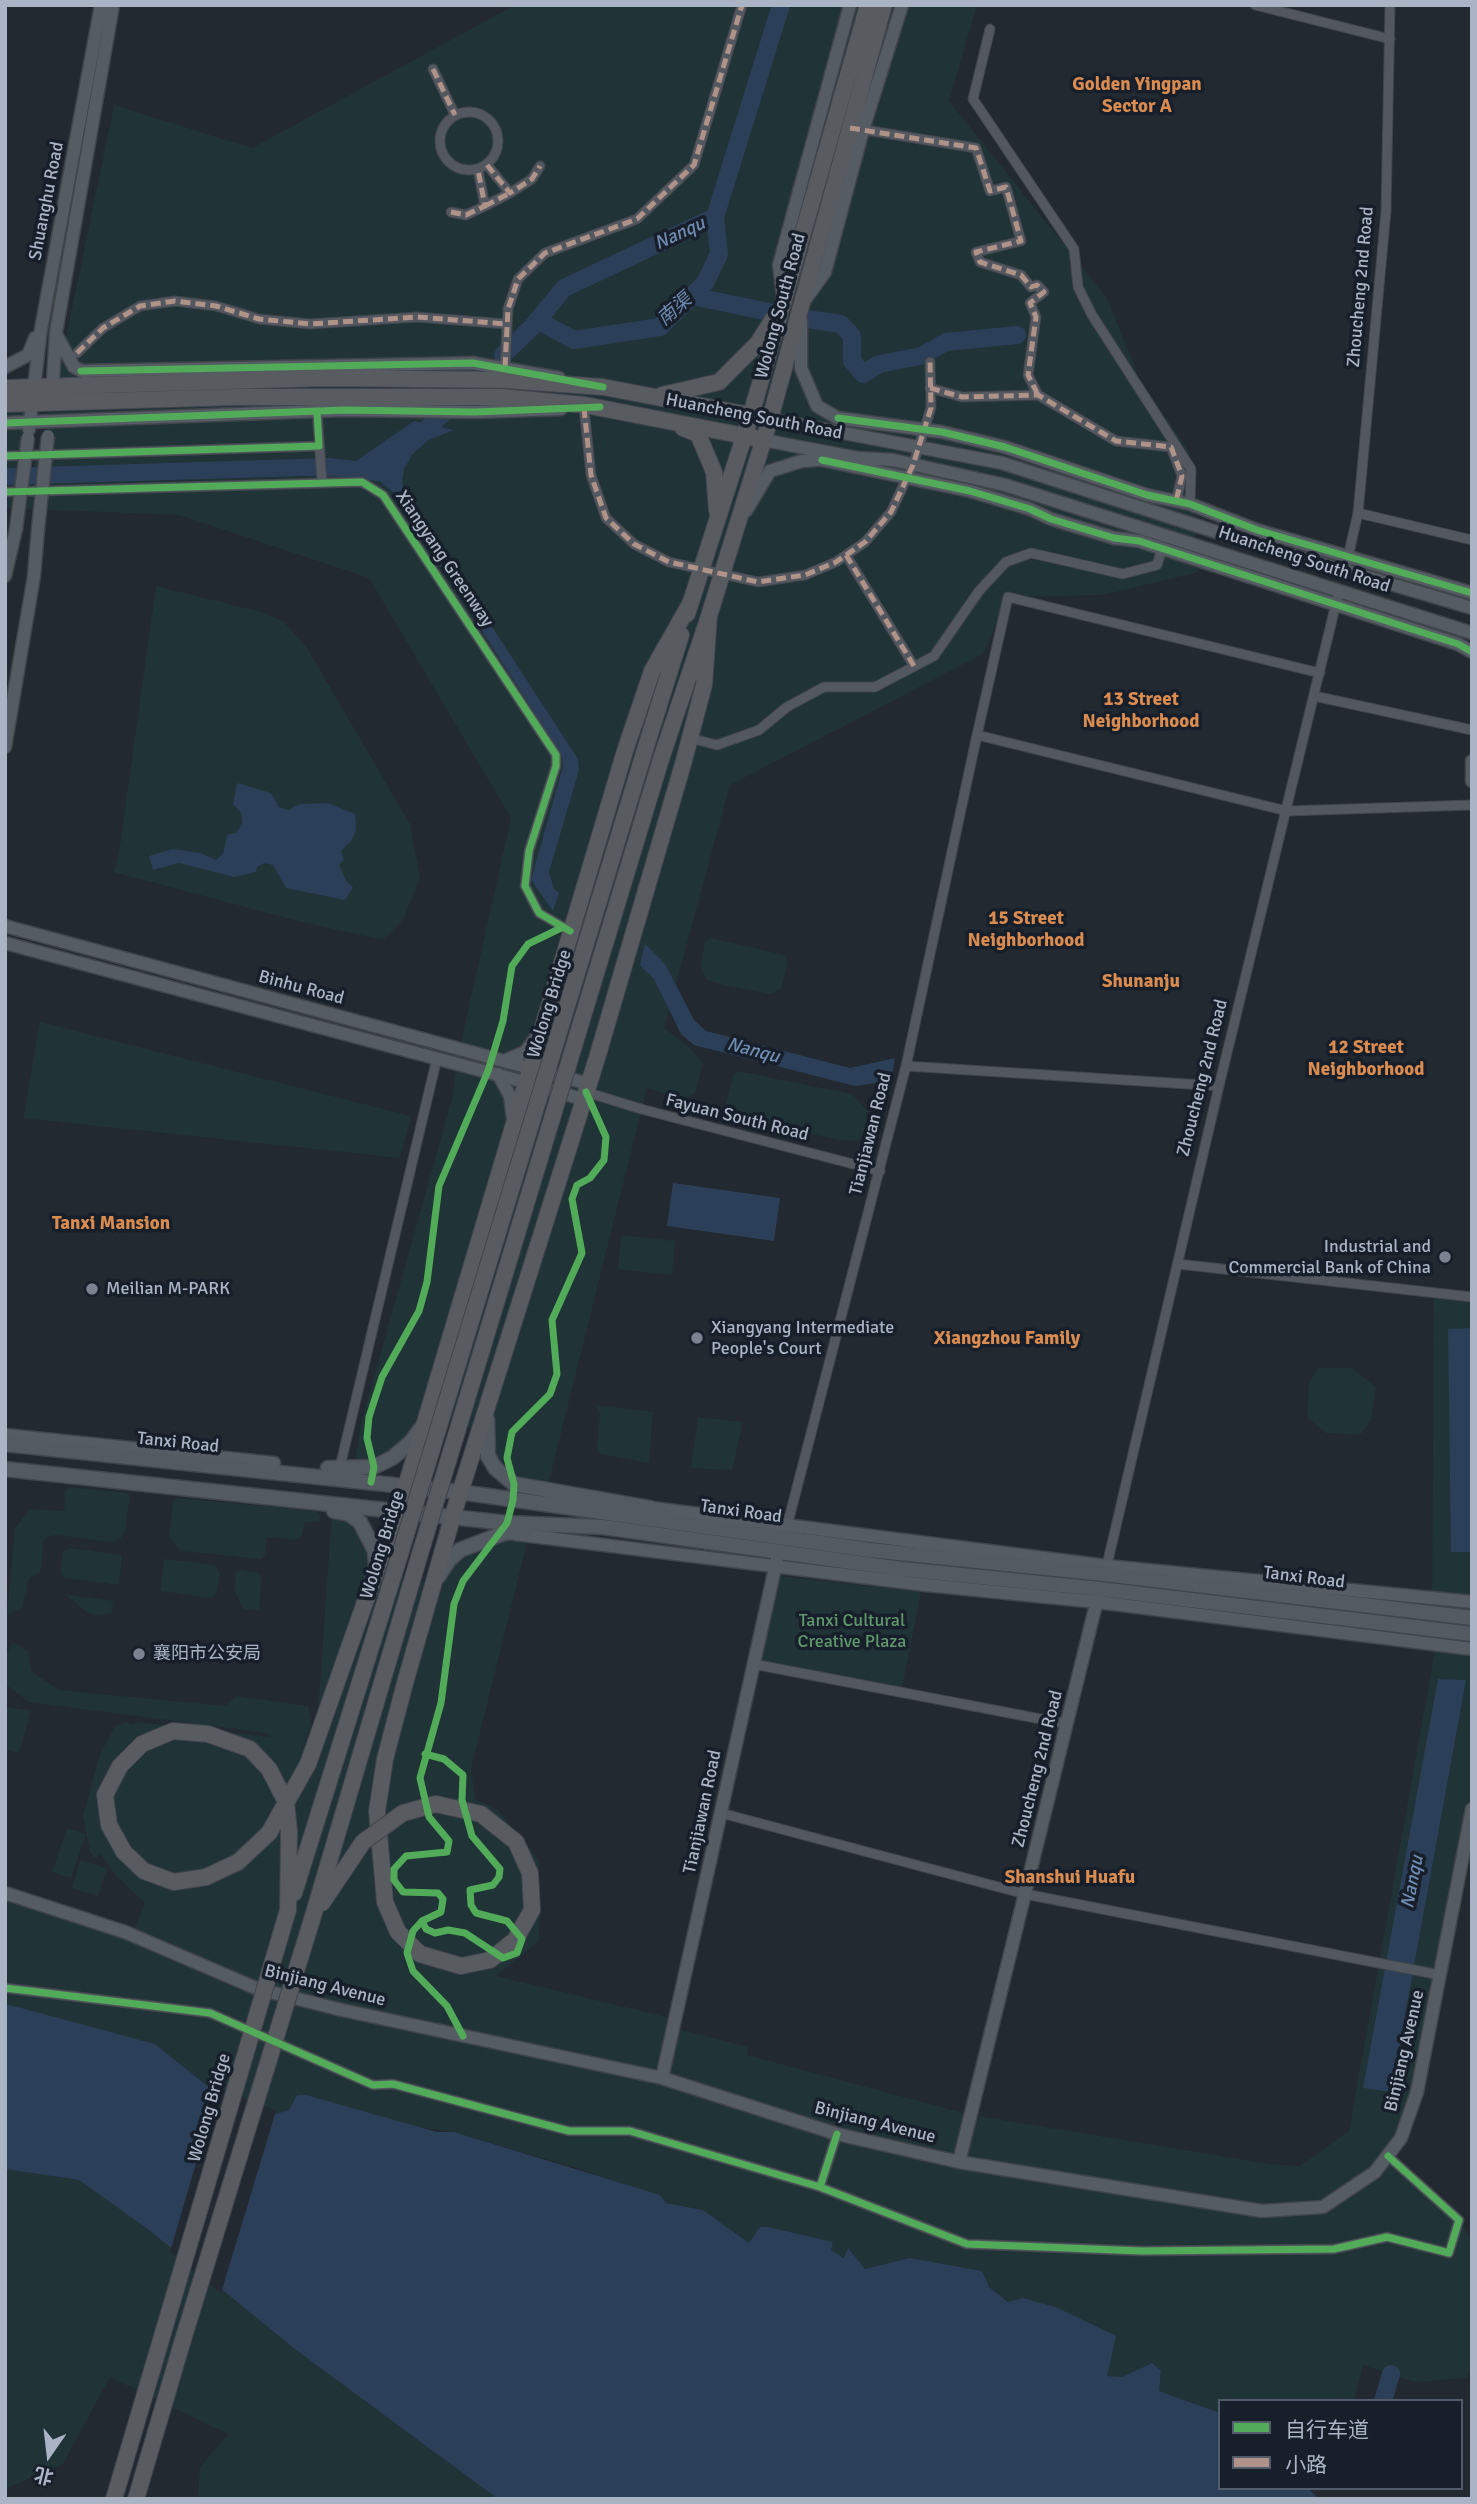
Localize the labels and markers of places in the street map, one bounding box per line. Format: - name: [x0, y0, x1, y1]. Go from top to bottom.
- place label: Industrial and Commercial Bank of China: [1228, 1236, 1431, 1278]
- marker: Industrial and Commercial Bank of China: [1437, 1249, 1453, 1265]
- place label: Meilian M-PARK: [106, 1278, 230, 1300]
- marker: Meilian M-PARK: [84, 1281, 100, 1297]
- place label: Xiangyang Intermediate People's Court: [711, 1317, 894, 1360]
- marker: Xiangyang Intermediate People's Court: [689, 1330, 705, 1346]
- place label: 襄阳市公安局: [153, 1643, 261, 1665]
- marker: 襄阳市公安局: [131, 1646, 147, 1662]

